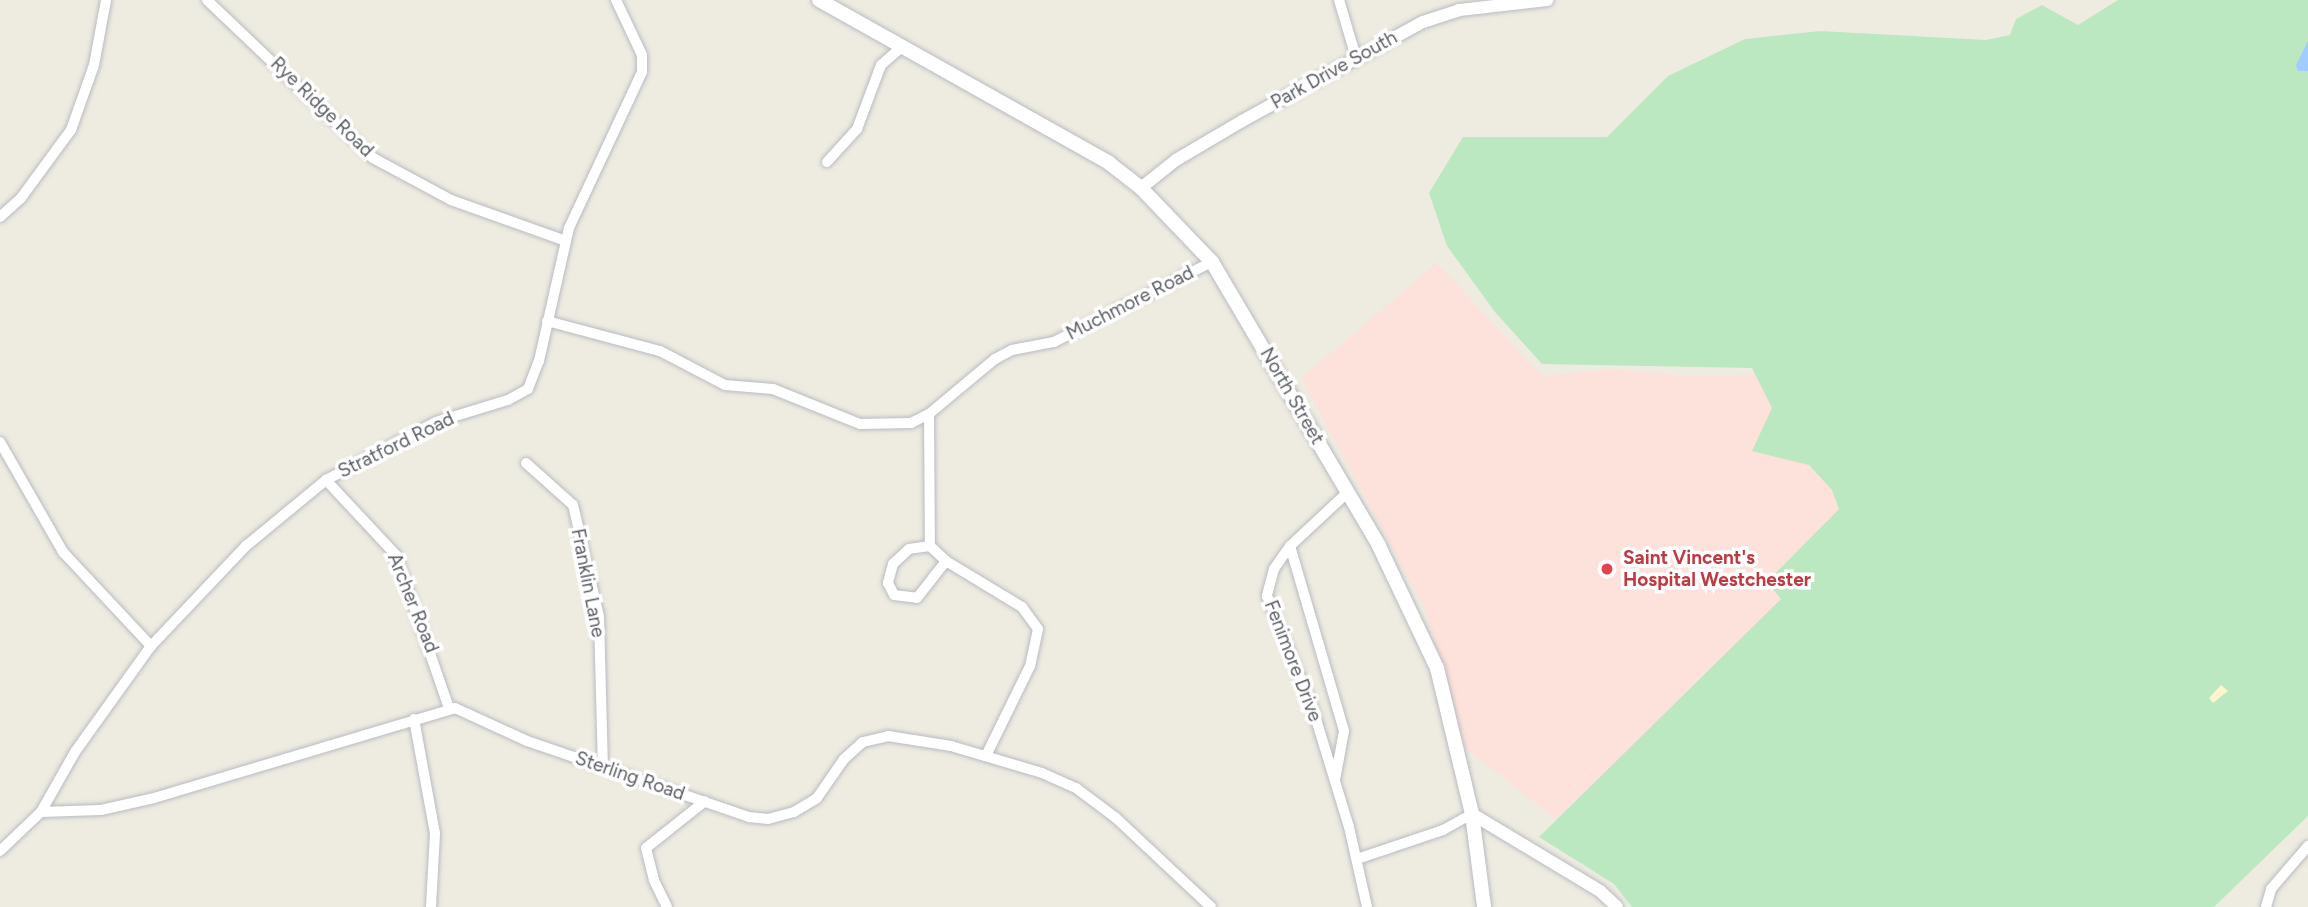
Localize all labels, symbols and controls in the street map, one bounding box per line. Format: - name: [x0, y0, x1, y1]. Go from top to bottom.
- street label: Park Drive South: [1267, 26, 1401, 114]
- street label: Rye Ridge Road: [266, 52, 378, 162]
- street label: Muchmore Road: [1062, 261, 1198, 345]
- street label: North Street: [1255, 344, 1329, 448]
- street label: Stratford Road: [334, 407, 458, 483]
- street label: Franklin Lane: [566, 527, 610, 639]
- place label: Saint Vincent's Hospital Westchester: [1623, 547, 1811, 591]
- street label: Archer Road: [383, 550, 443, 656]
- marker: Saint Vincent's Hospital Westchester: [1597, 559, 1617, 579]
- street label: Fenimore Drive: [1259, 597, 1327, 725]
- street label: Sterling Road: [572, 747, 688, 805]

